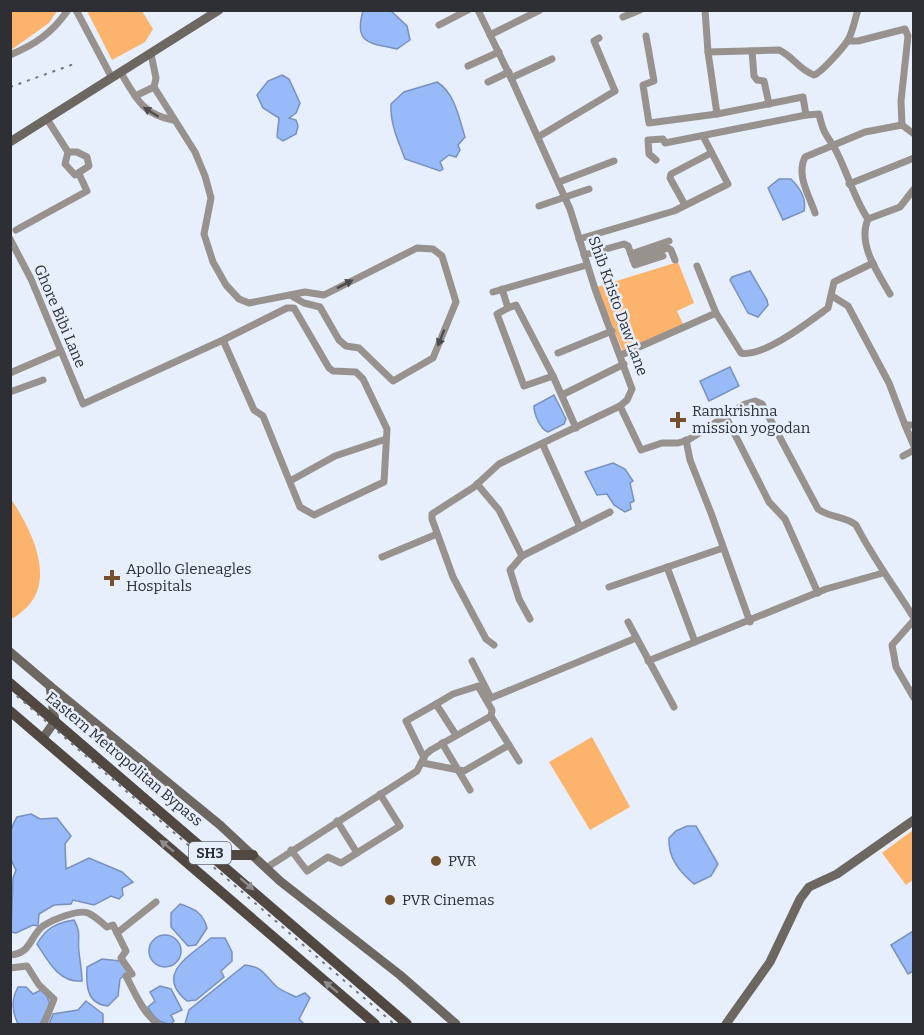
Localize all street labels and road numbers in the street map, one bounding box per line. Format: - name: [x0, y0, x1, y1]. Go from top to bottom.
- street label: Shib Kristo Daw Lane: [584, 234, 652, 378]
- street label: Ghore Bibi Lane: [30, 262, 90, 370]
- street label: Eastern Metropolitan Bypass: [42, 688, 206, 830]
- road number: SH3: [189, 842, 231, 864]

